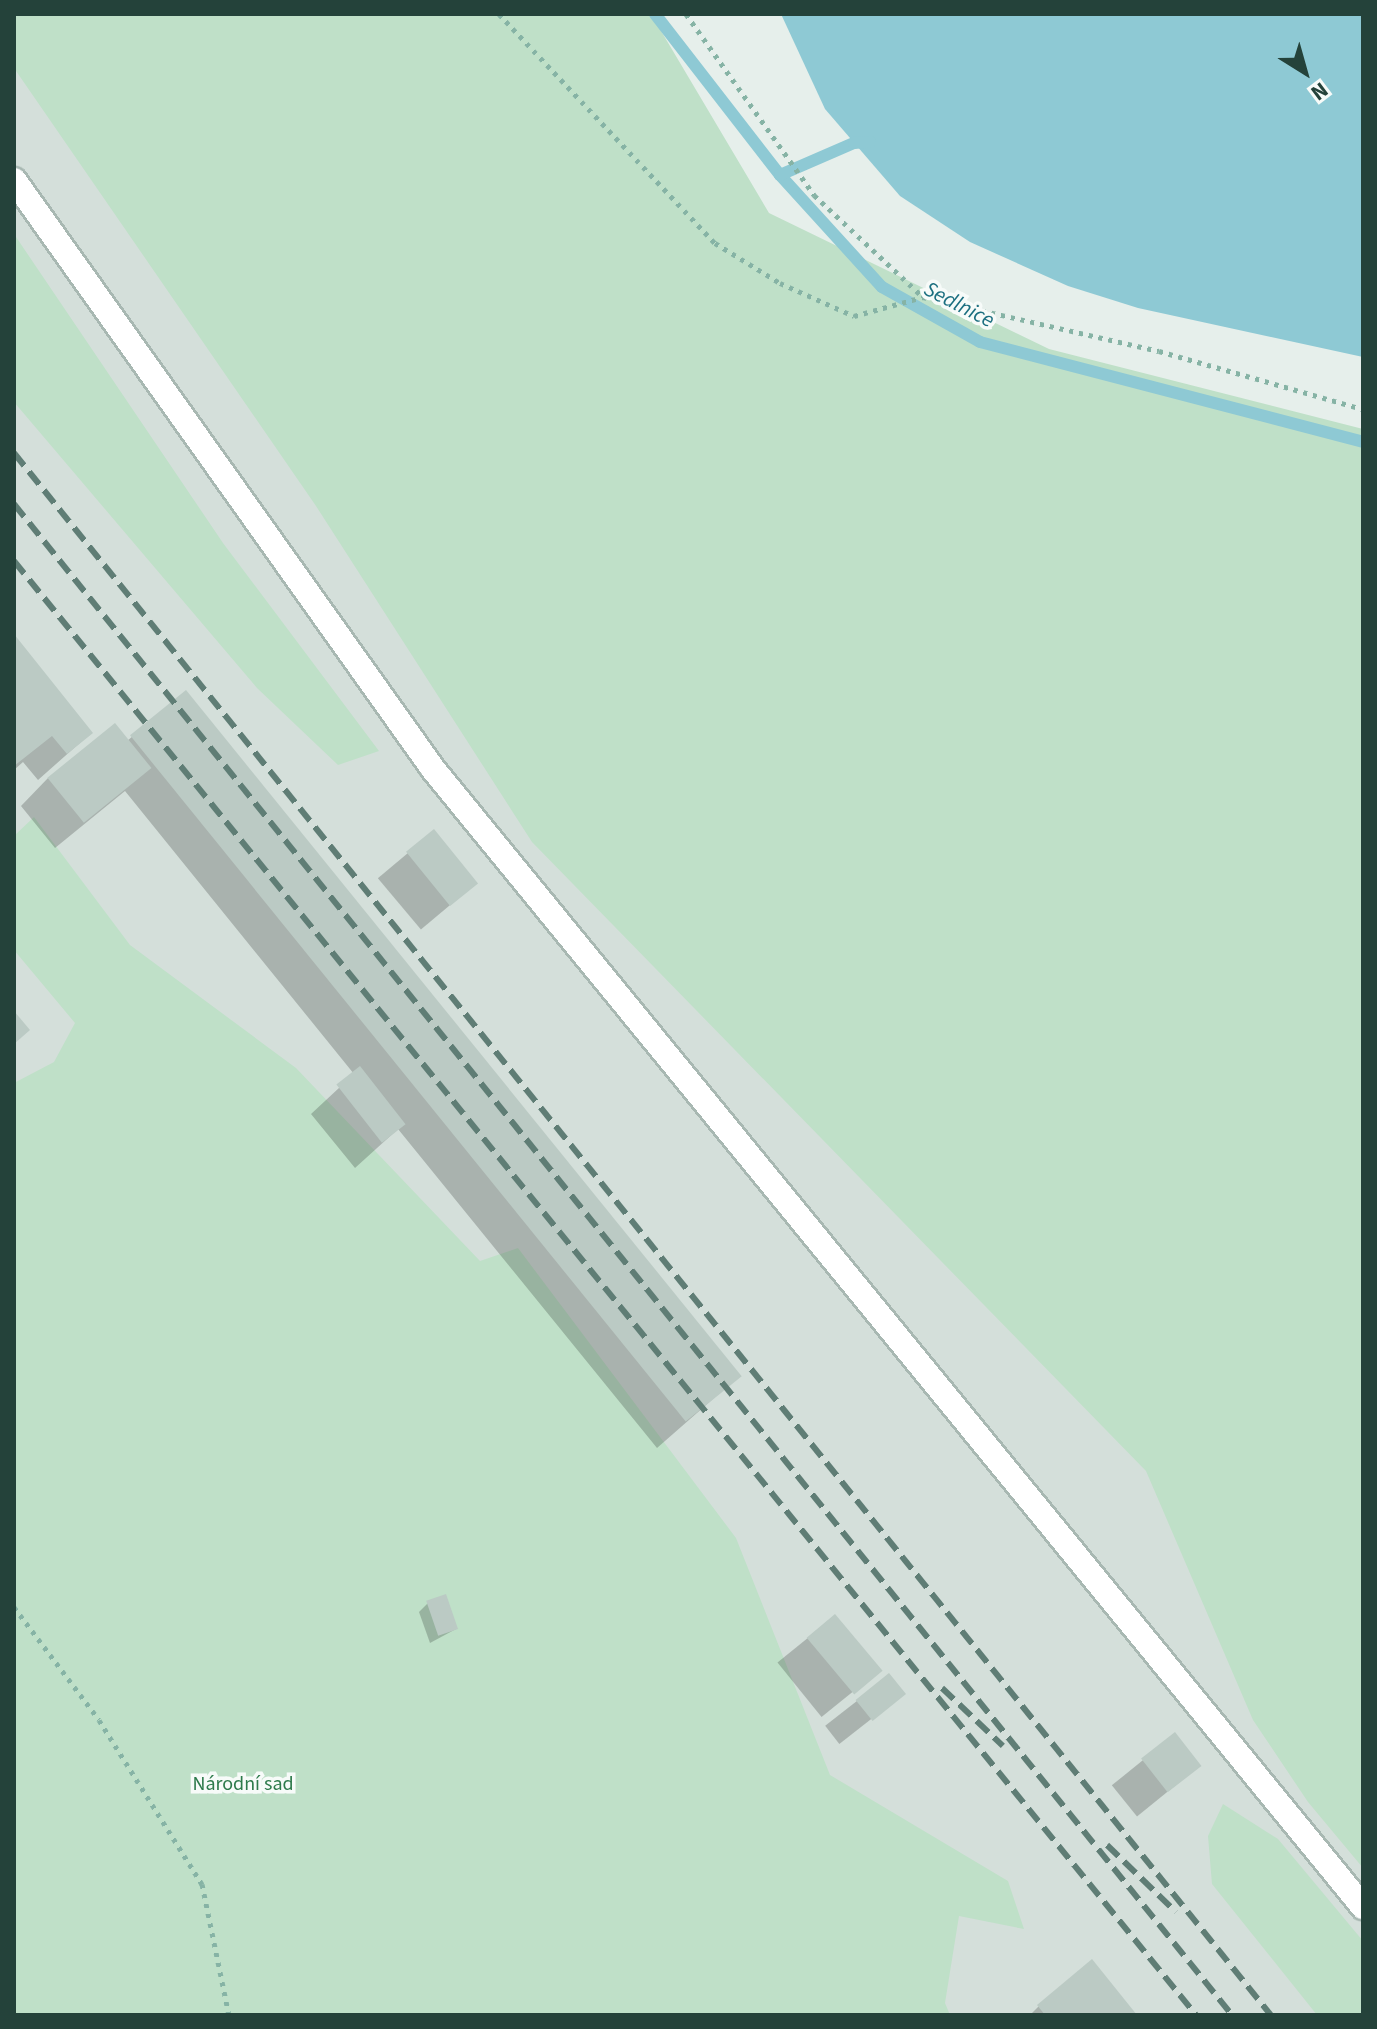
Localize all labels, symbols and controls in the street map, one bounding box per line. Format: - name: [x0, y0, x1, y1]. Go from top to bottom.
- north arrow: [1265, 32, 1345, 112]
- text: N: [1304, 74, 1335, 108]
- water label: Sedlnice: [919, 276, 999, 334]
- park label: Národní sad: [192, 1772, 294, 1796]

